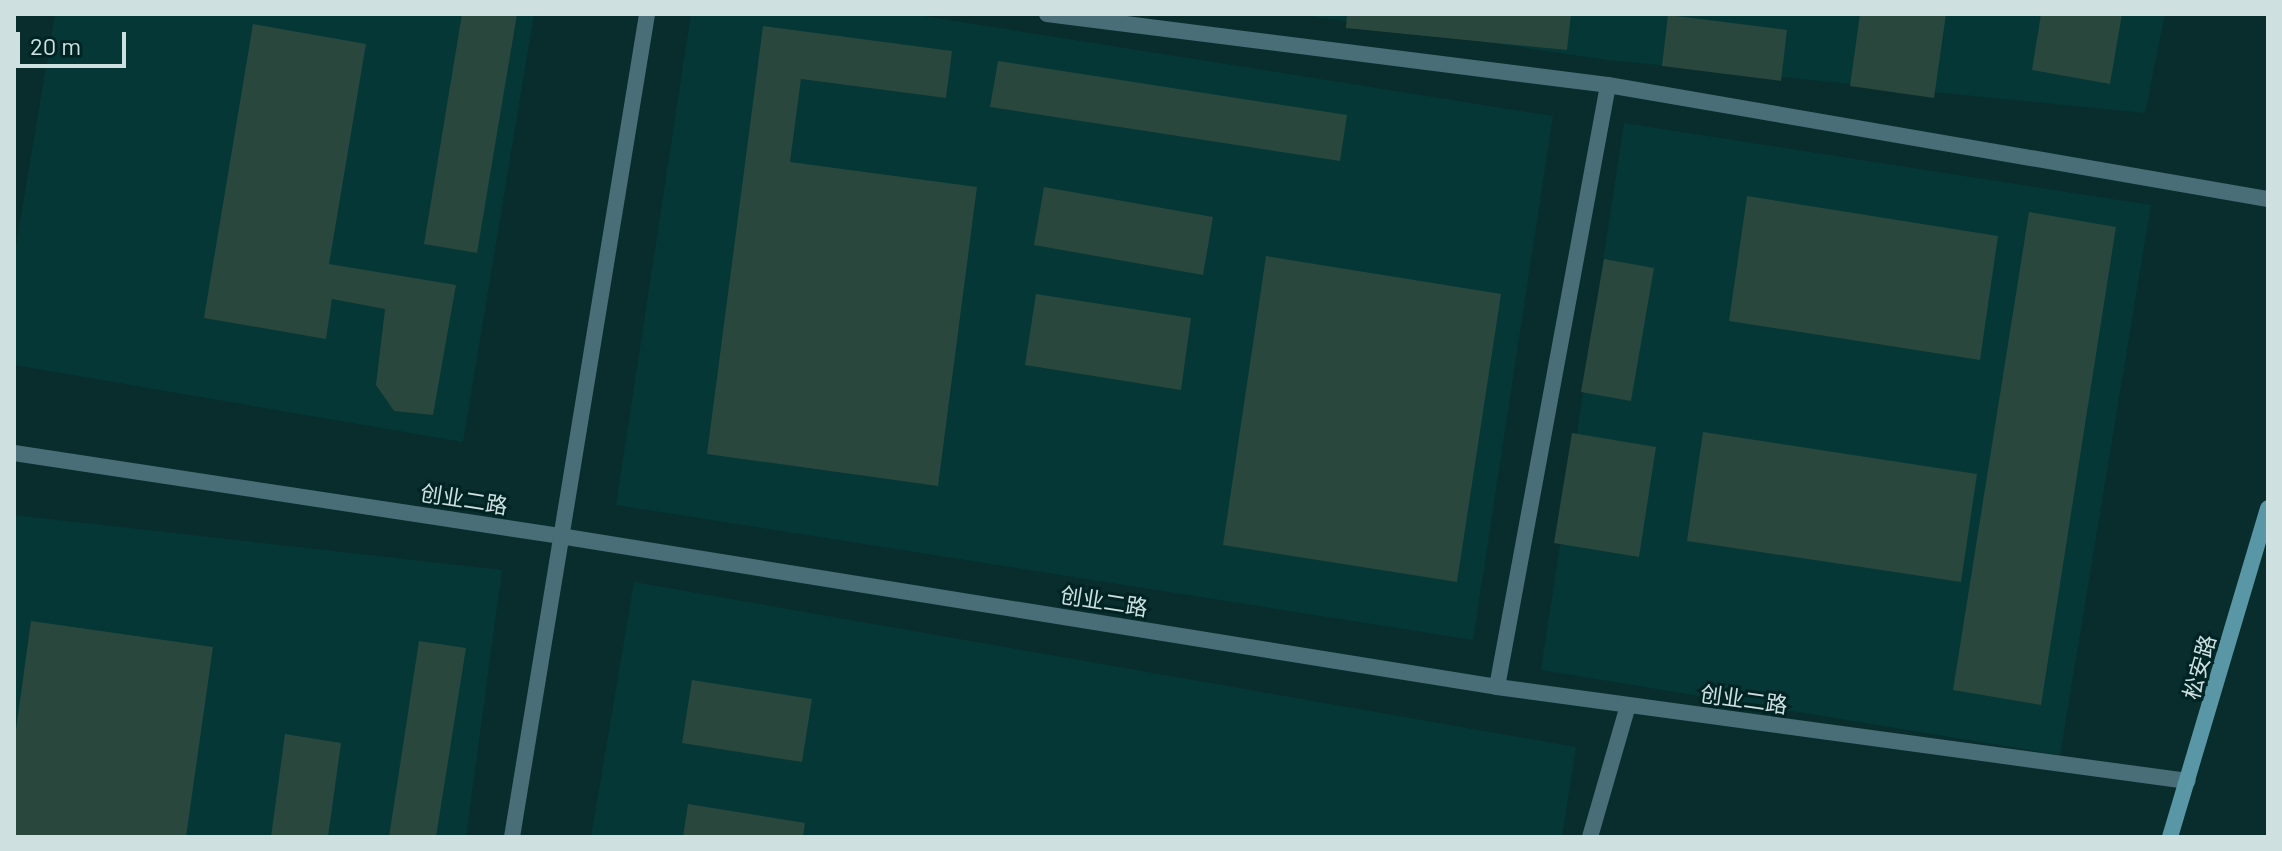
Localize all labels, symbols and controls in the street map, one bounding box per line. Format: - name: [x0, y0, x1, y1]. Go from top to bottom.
- scale bar: [20, 16, 130, 66]
- text: 20 m: [30, 31, 81, 60]
- street label: 创业二路: [418, 479, 510, 519]
- street label: 创业二路: [1058, 581, 1150, 621]
- street label: 松安路: [2177, 632, 2221, 702]
- street label: 创业二路: [1699, 680, 1789, 718]

